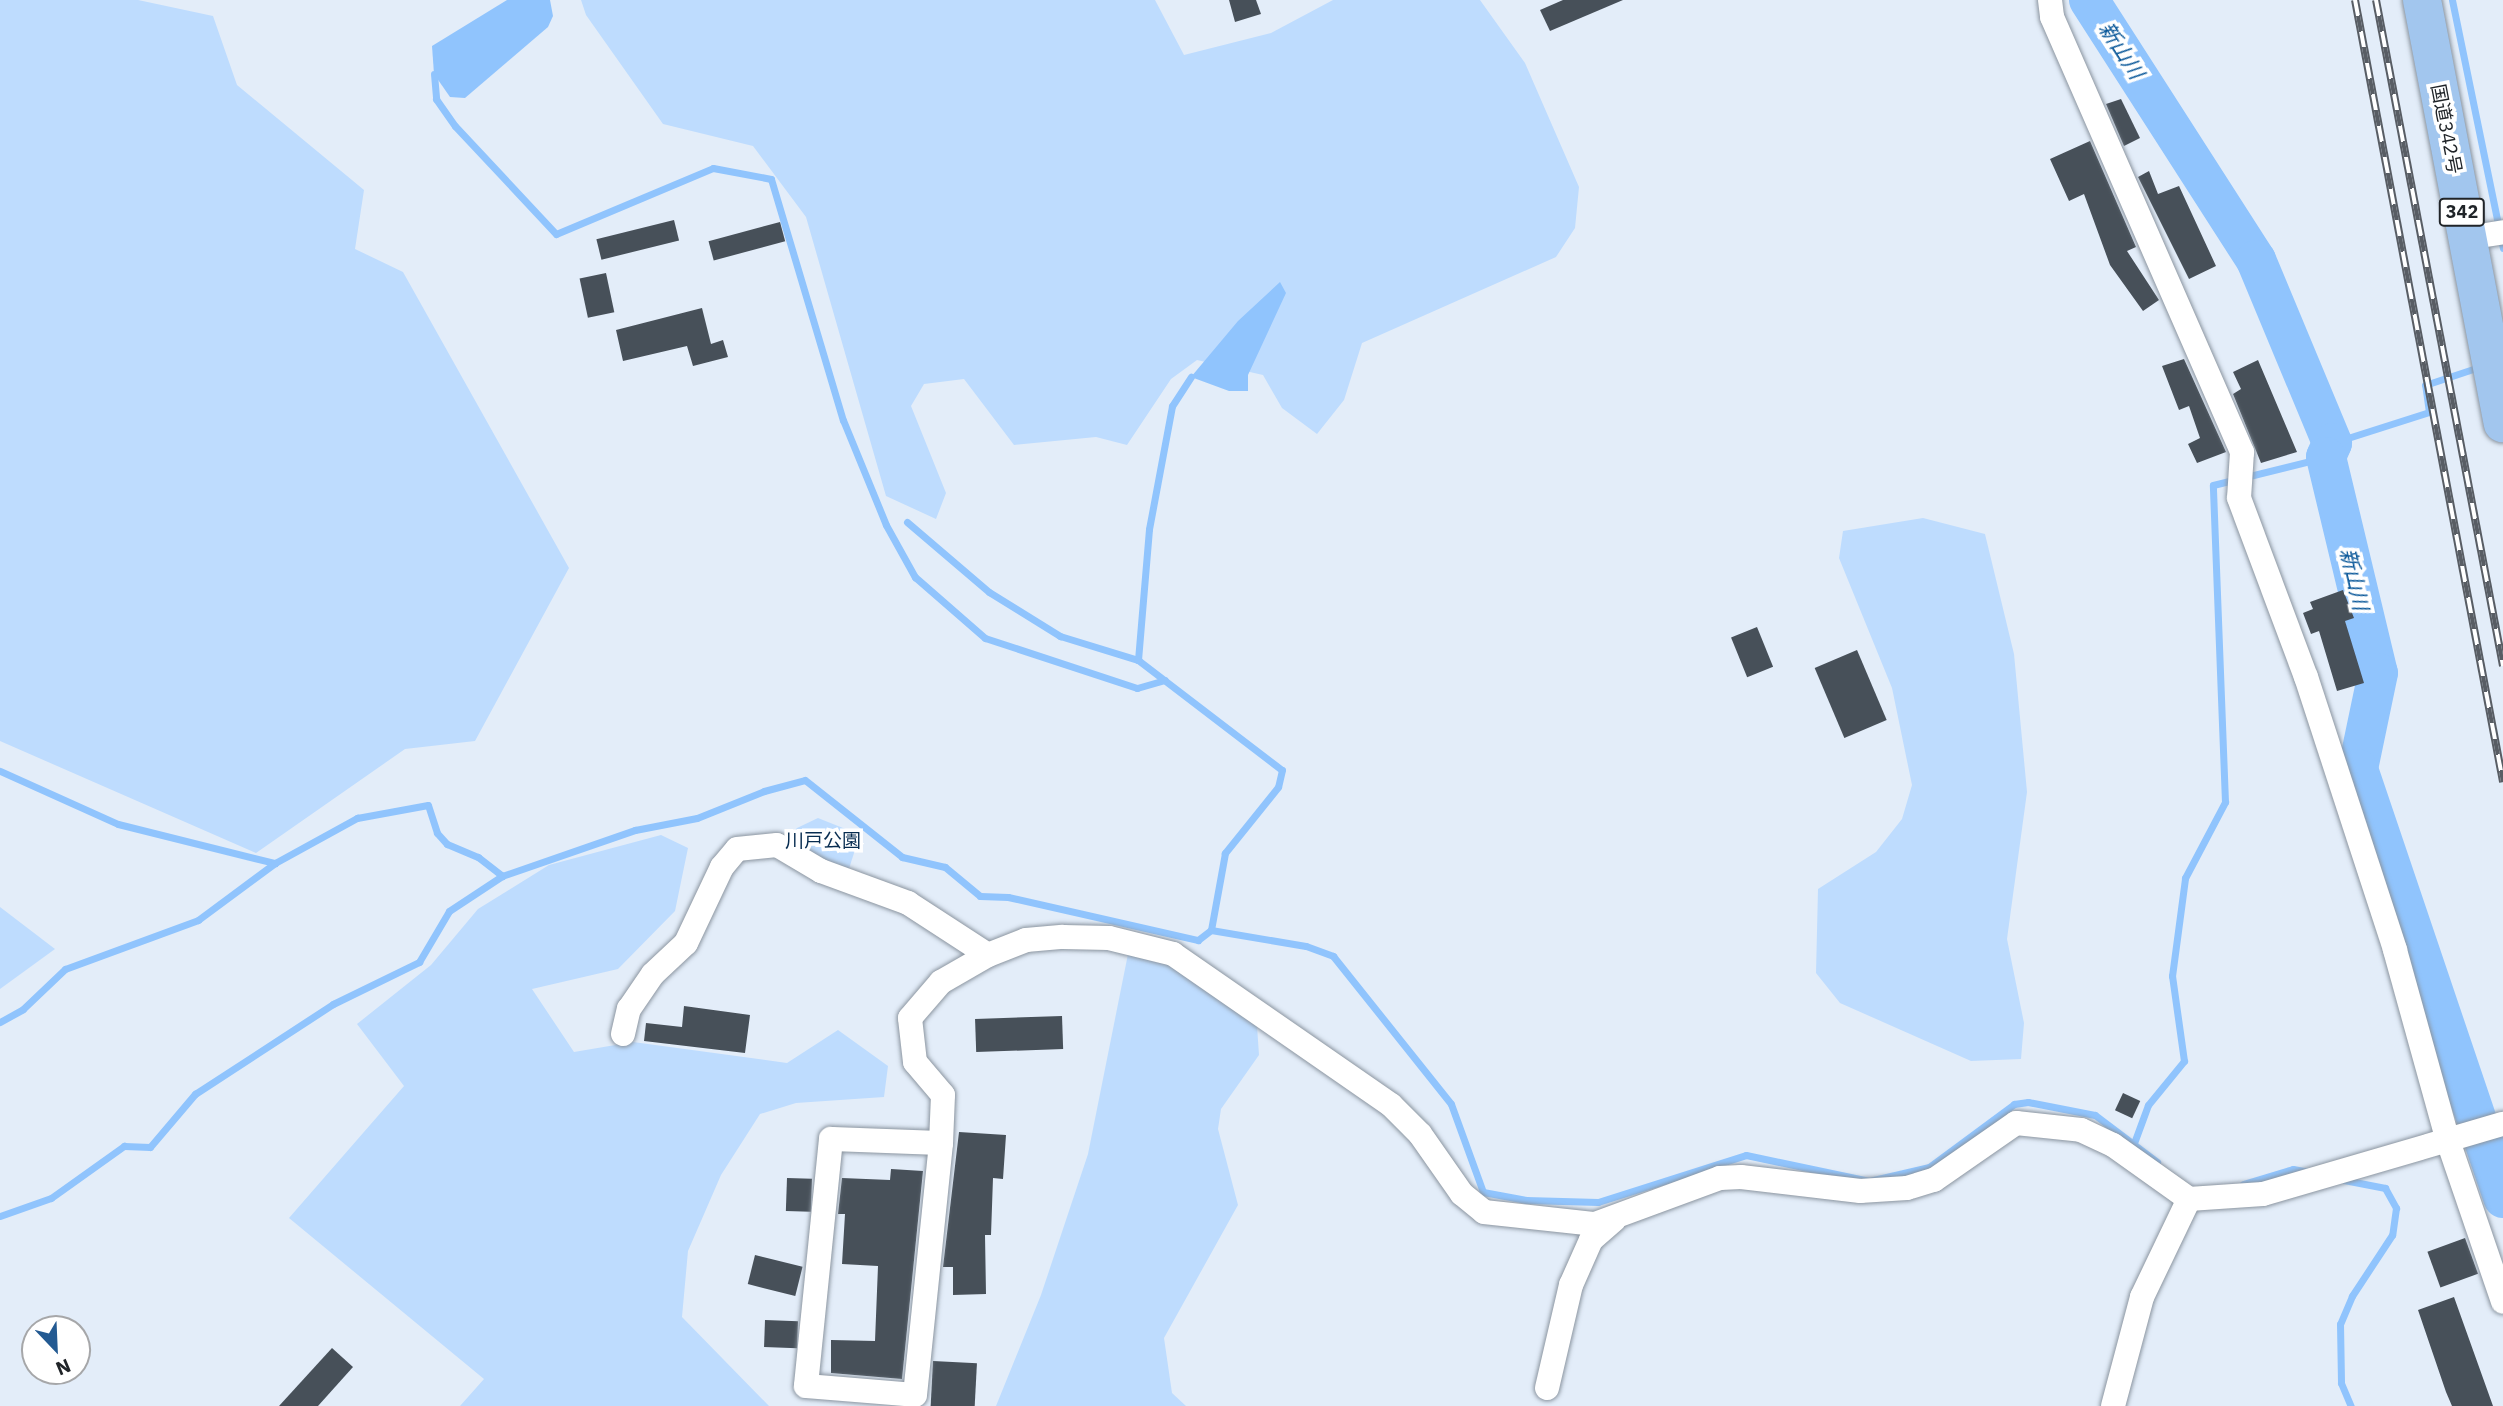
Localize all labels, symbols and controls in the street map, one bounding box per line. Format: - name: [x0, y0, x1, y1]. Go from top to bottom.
- water label: 新山川: [2094, 17, 2150, 83]
- street label: 国道342号: [2426, 82, 2466, 176]
- road number: 342: [2438, 197, 2486, 226]
- water label: 新山川: [2336, 545, 2374, 613]
- park label: 川戸公園: [785, 830, 861, 852]
- north arrow: [21, 1315, 91, 1385]
- text: N: [52, 1354, 74, 1381]

